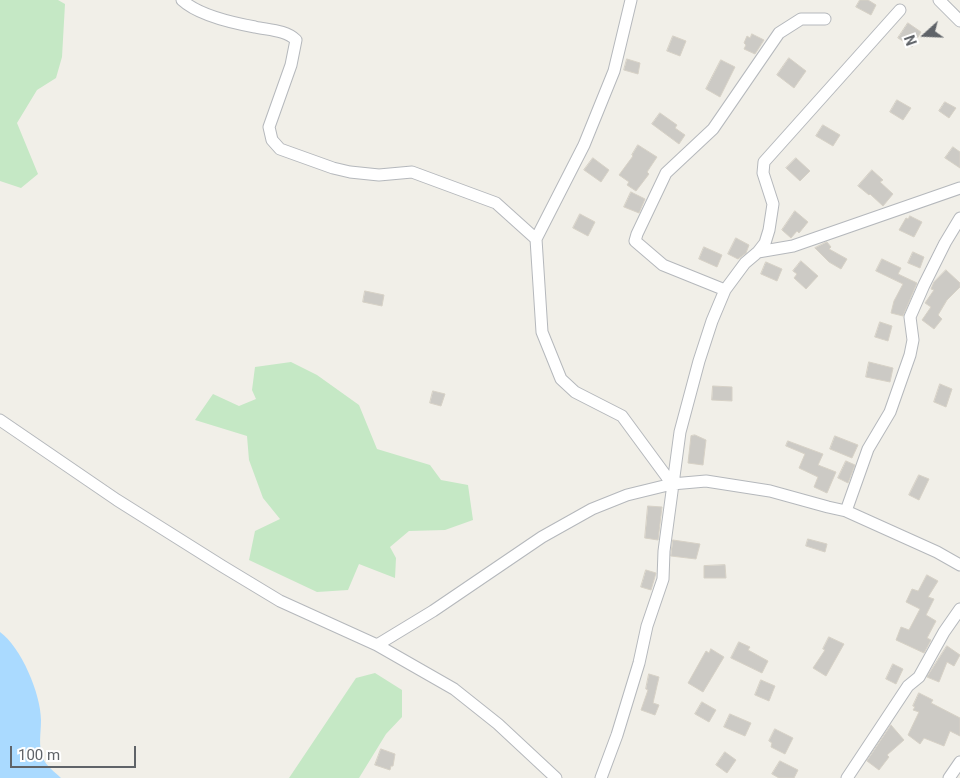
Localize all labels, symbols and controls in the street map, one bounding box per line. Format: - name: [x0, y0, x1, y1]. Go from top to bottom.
- north arrow: [900, 10, 950, 60]
- text: N: [902, 33, 920, 48]
- scale bar: [12, 736, 139, 768]
- text: 100 m: [18, 746, 60, 764]

